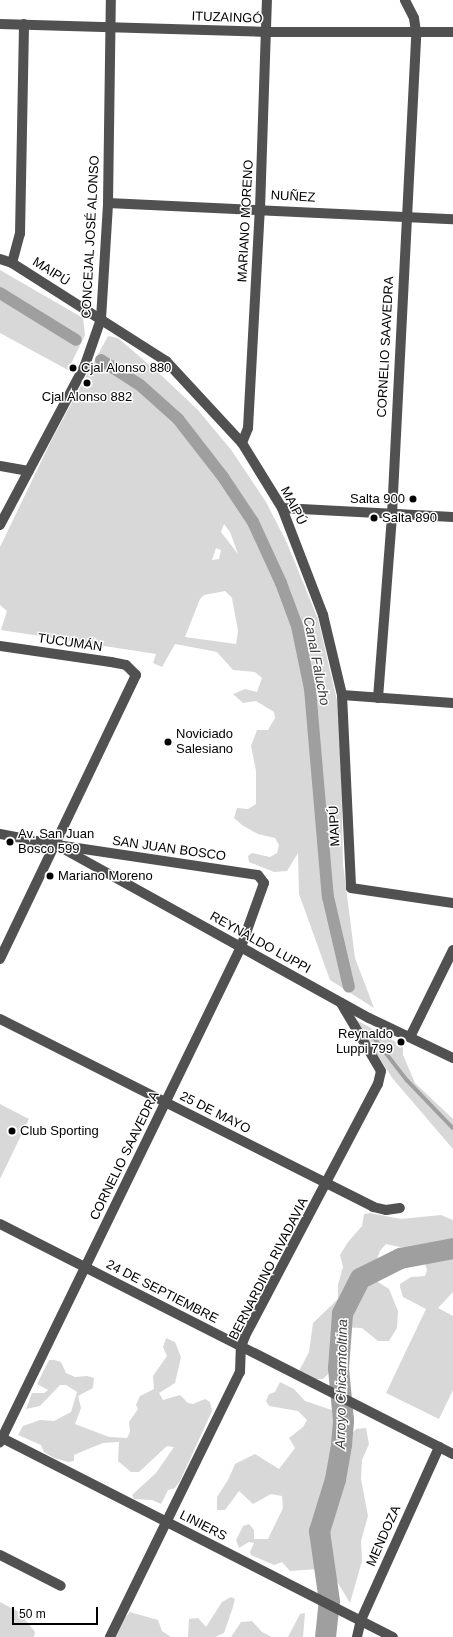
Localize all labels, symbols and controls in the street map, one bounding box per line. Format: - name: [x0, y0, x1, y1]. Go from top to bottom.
- street label: ITUZAINGÓ: [191, 9, 263, 27]
- street label: CONCEJAL JOSÉ ALONSO: [79, 154, 103, 320]
- street label: MARIANO MORENO: [235, 159, 257, 283]
- street label: NUÑEZ: [270, 188, 316, 206]
- street label: MAIPÚ: [29, 254, 73, 290]
- street label: CORNELIO SAAVEDRA: [375, 276, 397, 418]
- place label: Cjal Alonso 880: [81, 360, 172, 376]
- marker: Cjal Alonso 880: [68, 363, 78, 373]
- marker: Cjal Alonso 882: [82, 378, 92, 388]
- place label: Cjal Alonso 882: [41, 389, 133, 405]
- street label: MAIPÚ: [277, 484, 309, 528]
- place label: Salta 900: [350, 491, 405, 507]
- marker: Salta 900: [408, 494, 418, 504]
- place label: Salta 890: [382, 510, 437, 526]
- marker: Salta 890: [369, 513, 379, 523]
- water label: Canal Falucho: [300, 615, 334, 707]
- street label: TUCUMÁN: [37, 631, 103, 655]
- place label: Noviciado Salesiano: [176, 727, 233, 758]
- marker: Noviciado Salesiano: [163, 737, 173, 747]
- street label: MAIPÚ: [326, 805, 344, 847]
- place label: Av. San Juan Bosco 599: [18, 827, 94, 858]
- street label: SAN JUAN BOSCO: [111, 833, 227, 865]
- marker: Av. San Juan Bosco 599: [5, 837, 15, 847]
- place label: Mariano Moreno: [58, 868, 153, 884]
- marker: Mariano Moreno: [45, 871, 55, 881]
- street label: REYNALDO LUPPI: [207, 909, 313, 977]
- place label: Reynaldo Luppi 799: [336, 1027, 393, 1058]
- marker: Reynaldo Luppi 799: [396, 1037, 406, 1047]
- street label: CORNELIO SAAVEDRA: [87, 1089, 163, 1223]
- street label: 25 DE MAYO: [177, 1089, 253, 1137]
- place label: Club Sporting: [20, 1123, 99, 1139]
- marker: Club Sporting: [7, 1126, 17, 1136]
- street label: BERNARDINO RIVADAVIA: [226, 1195, 312, 1343]
- street label: 24 DE SEPTIEMBRE: [103, 1257, 221, 1327]
- water label: Arroyo Chicamtoltina: [331, 1319, 351, 1449]
- street label: MENDOZA: [364, 1503, 404, 1569]
- street label: LINIERS: [177, 1508, 229, 1544]
- scale bar: [14, 1599, 100, 1625]
- text: 50 m: [19, 1607, 46, 1621]

